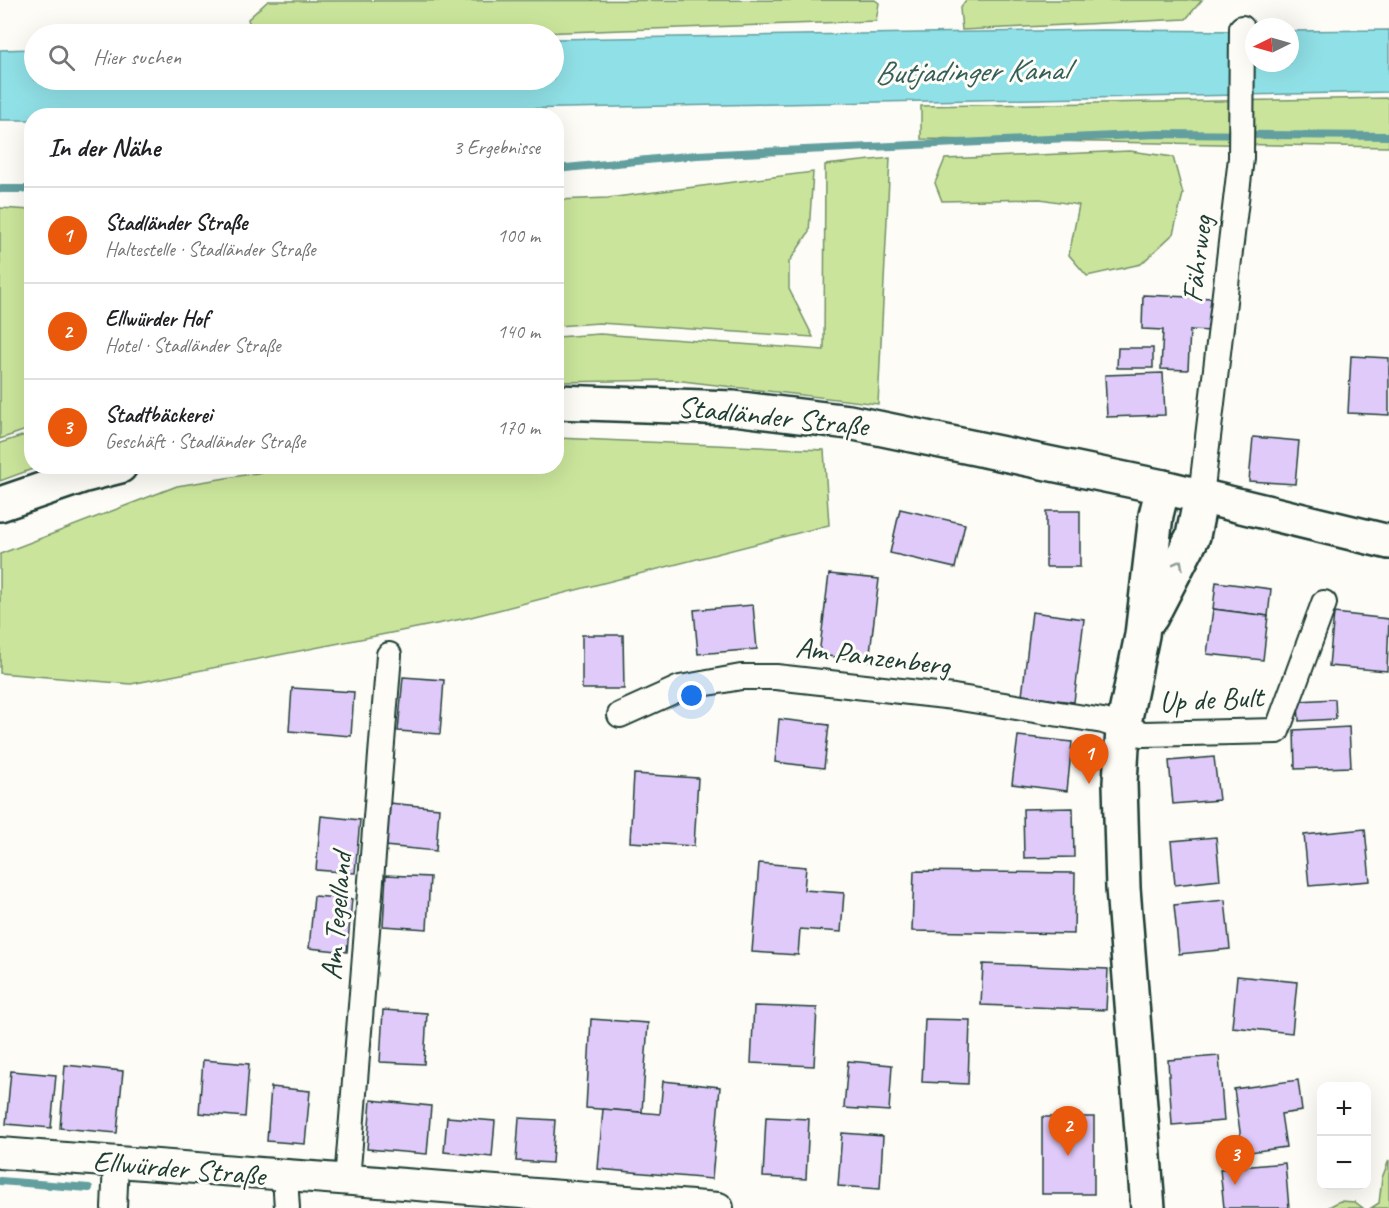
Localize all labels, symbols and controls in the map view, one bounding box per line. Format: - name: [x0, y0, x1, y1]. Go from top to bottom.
- north arrow: [1245, 18, 1299, 72]
- search box: [24, 24, 564, 90]
- icon: search: [45, 41, 78, 74]
- text: Hier suchen: [93, 43, 181, 71]
- water label: Butjadinger Kanal: [874, 49, 1079, 93]
- text: In der Nähe: [48, 131, 160, 164]
- text: 3 Ergebnisse: [453, 135, 540, 160]
- text: Stadländer Straße: [105, 209, 247, 237]
- street label: Fährweg: [1173, 212, 1221, 305]
- text: 1: [63, 223, 72, 248]
- text: 100 m: [497, 223, 540, 248]
- text: Haltestelle · Stadländer Straße: [105, 237, 315, 262]
- text: Ellwürder Hof: [105, 305, 209, 333]
- text: 2: [63, 319, 72, 344]
- text: 140 m: [497, 319, 540, 344]
- text: Hotel · Stadländer Straße: [105, 333, 281, 358]
- street label: Stadländer Straße: [676, 387, 872, 445]
- text: Stadtbäckerei: [105, 401, 212, 429]
- text: 3: [63, 415, 72, 440]
- text: 170 m: [497, 415, 540, 440]
- text: Geschäft · Stadländer Straße: [105, 429, 305, 454]
- one-way arrow: [1171, 560, 1183, 571]
- street label: Am Panzenberg: [794, 628, 954, 684]
- street label: Up de Bult: [1158, 677, 1267, 721]
- your location: [677, 681, 706, 710]
- pin: 1: [1070, 734, 1108, 784]
- street label: Am Tegelland: [311, 846, 361, 981]
- map controls: [1317, 1082, 1371, 1190]
- button: +: [1317, 1082, 1371, 1136]
- pin: 2: [1048, 1106, 1088, 1156]
- pin: 3: [1216, 1136, 1254, 1185]
- button: −: [1317, 1136, 1371, 1190]
- street label: Ellwürder Straße: [91, 1142, 269, 1195]

